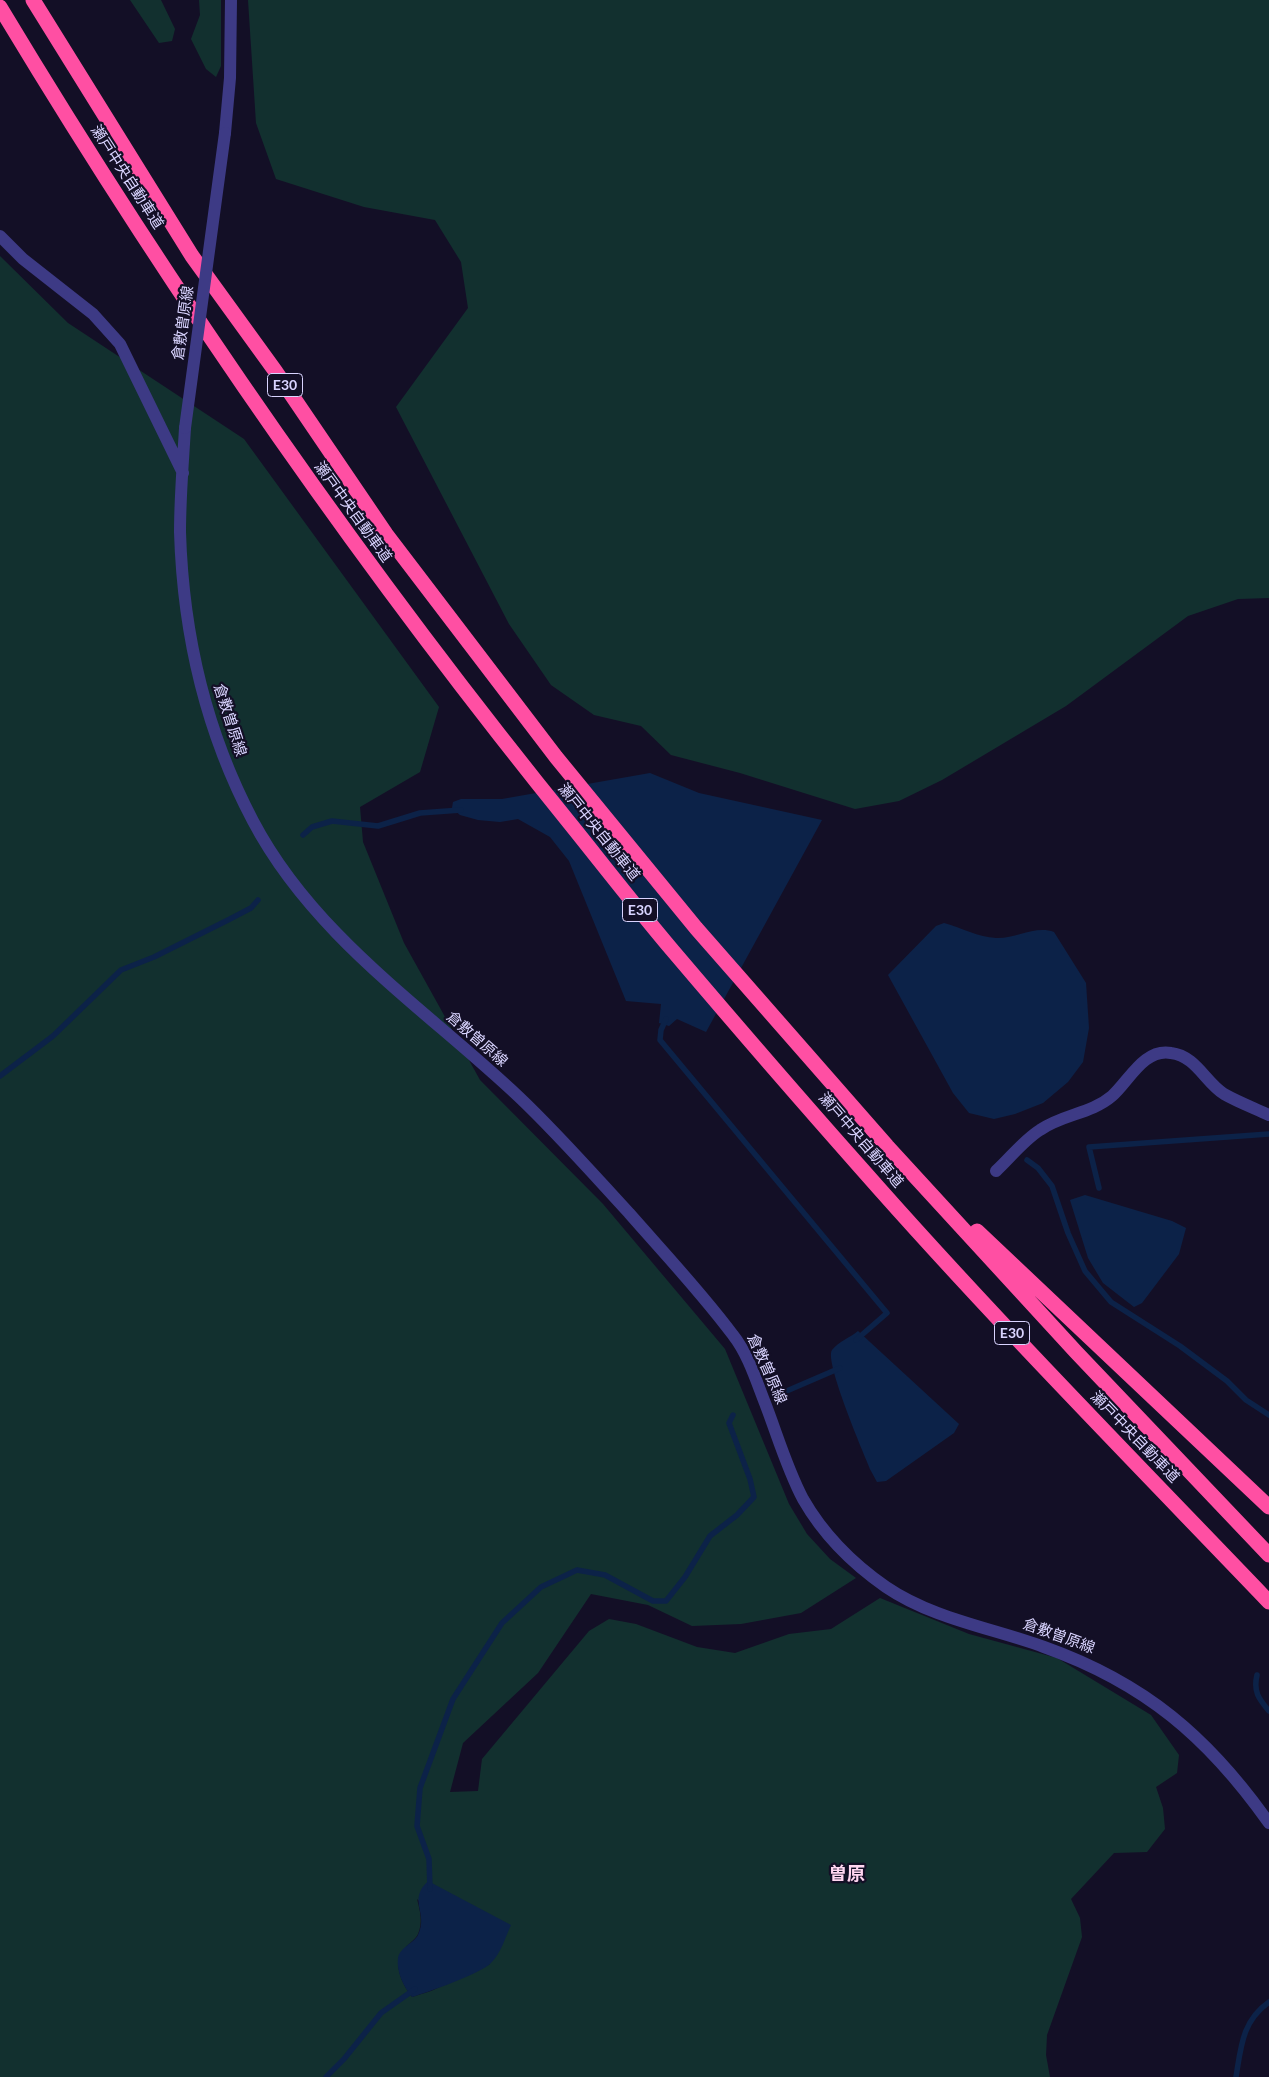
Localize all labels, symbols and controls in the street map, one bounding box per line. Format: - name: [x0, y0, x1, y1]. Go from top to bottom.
- street label: 瀬戸中央自動車道: [87, 122, 167, 232]
- street label: 倉敷曽原線: [169, 285, 197, 361]
- road number: E30: [268, 374, 302, 396]
- street label: 瀬戸中央自動車道: [310, 458, 396, 566]
- street label: 倉敷曽原線: [210, 682, 250, 758]
- street label: 瀬戸中央自動車道: [554, 780, 644, 884]
- road number: E30: [622, 898, 658, 922]
- street label: 倉敷曽原線: [443, 1008, 511, 1070]
- street label: 瀬戸中央自動車道: [815, 1089, 907, 1191]
- road number: E30: [994, 1322, 1030, 1345]
- street label: 倉敷曽原線: [744, 1331, 790, 1407]
- street label: 瀬戸中央自動車道: [1087, 1388, 1183, 1486]
- street label: 倉敷曽原線: [1021, 1615, 1097, 1657]
- district label: 曽原: [829, 1863, 865, 1885]

